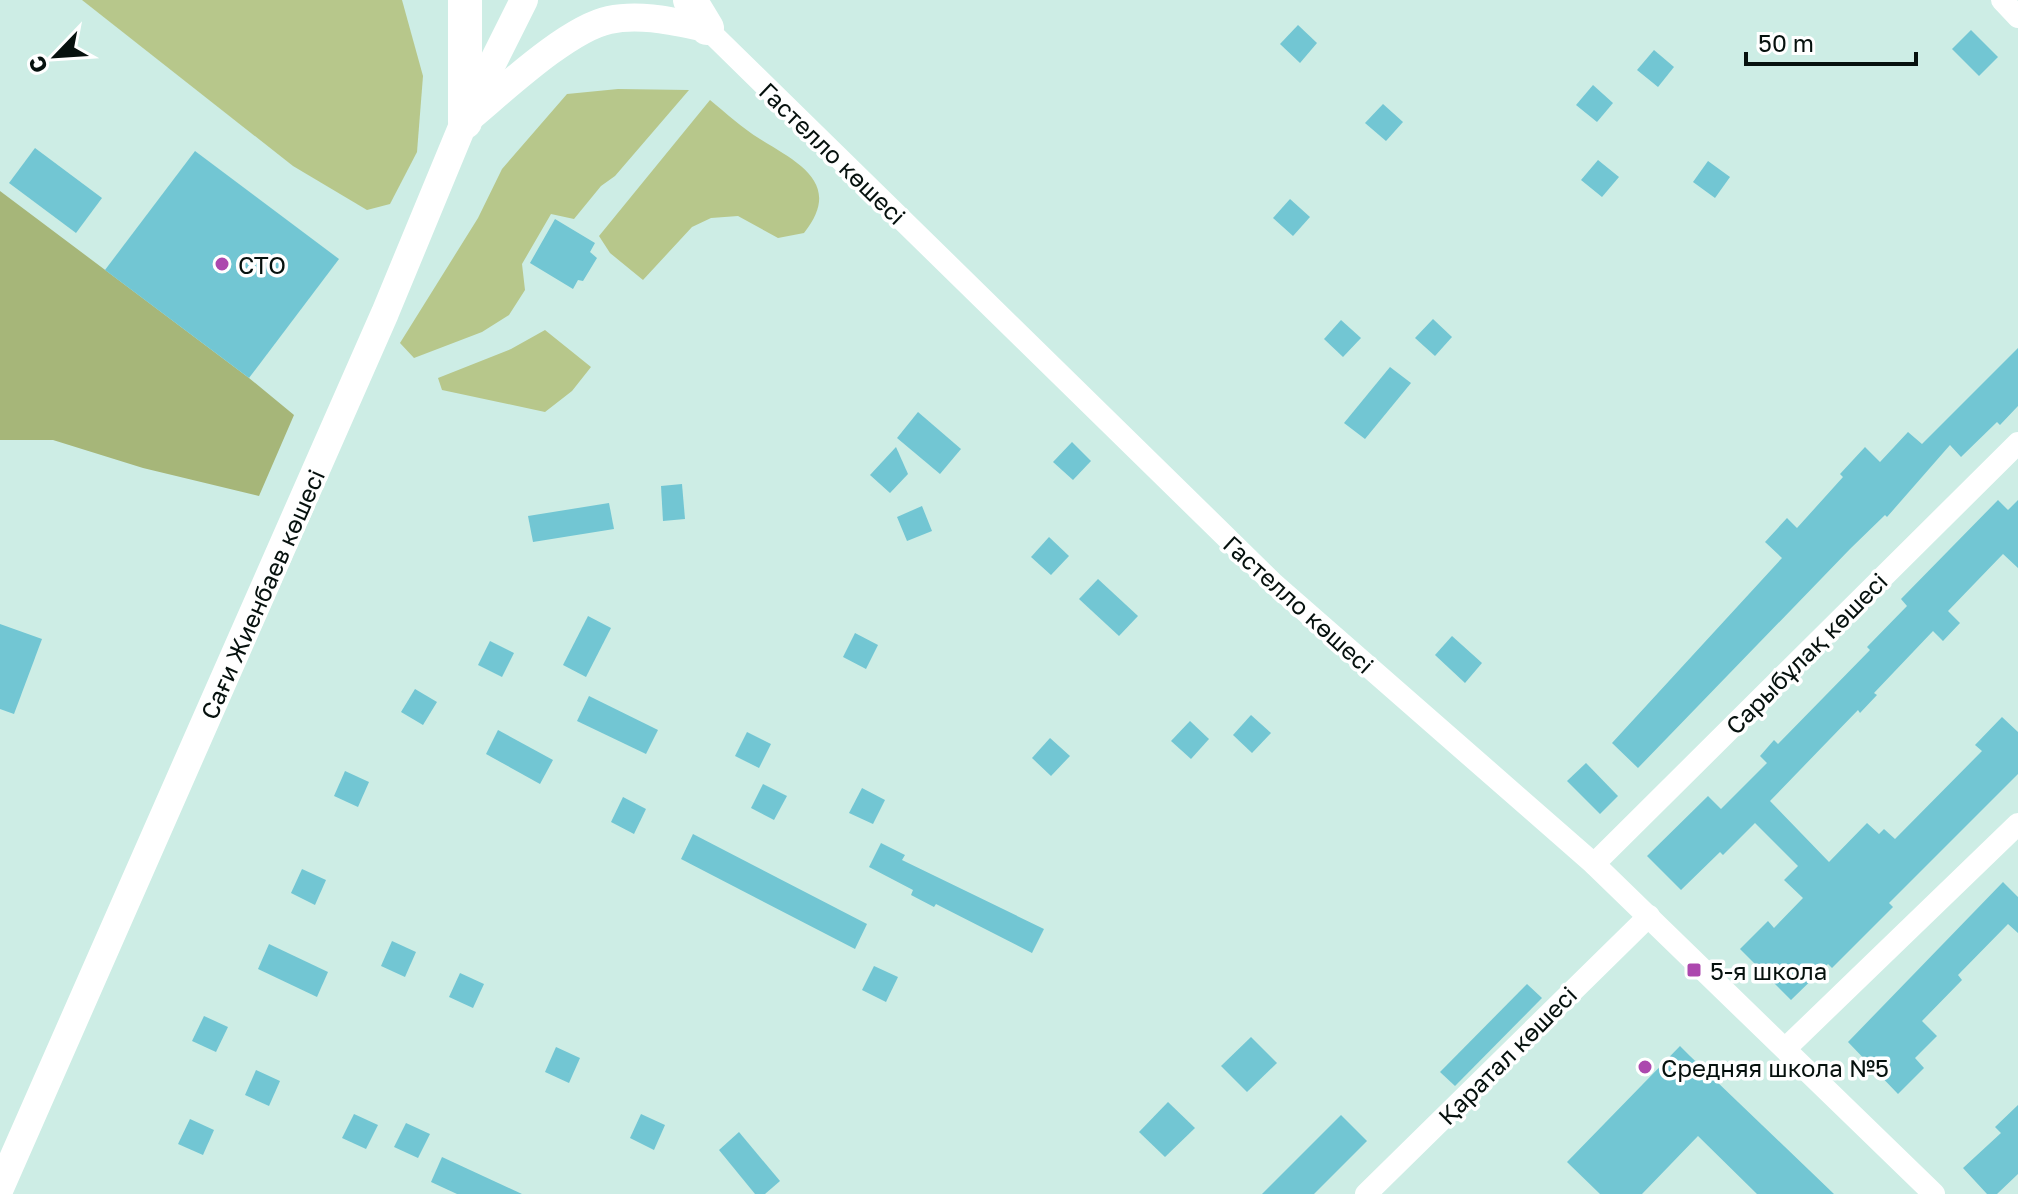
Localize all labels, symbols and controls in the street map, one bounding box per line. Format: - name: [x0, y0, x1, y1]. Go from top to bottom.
- north arrow: [16, 16, 96, 96]
- scale bar: [1746, 16, 1916, 66]
- text: 50 m: [1758, 28, 1814, 57]
- text: С: [22, 52, 53, 77]
- street label: Гастелло көшесі: [754, 76, 912, 230]
- place label: СТО: [238, 250, 286, 279]
- marker: СТО: [213, 255, 231, 273]
- street label: Сағи Жиенбаев көшесі: [194, 465, 330, 723]
- street label: Гастелло көшесі: [1218, 529, 1380, 679]
- street label: Сарыбұлақ көшесі: [1719, 566, 1894, 741]
- place label: 5-я школа: [1710, 956, 1827, 985]
- marker: 5-я школа: [1685, 961, 1703, 979]
- street label: Қаратал көшесі: [1432, 980, 1582, 1130]
- place label: Средняя школа №5: [1661, 1053, 1889, 1082]
- marker: Средняя школа №5: [1636, 1058, 1654, 1076]

